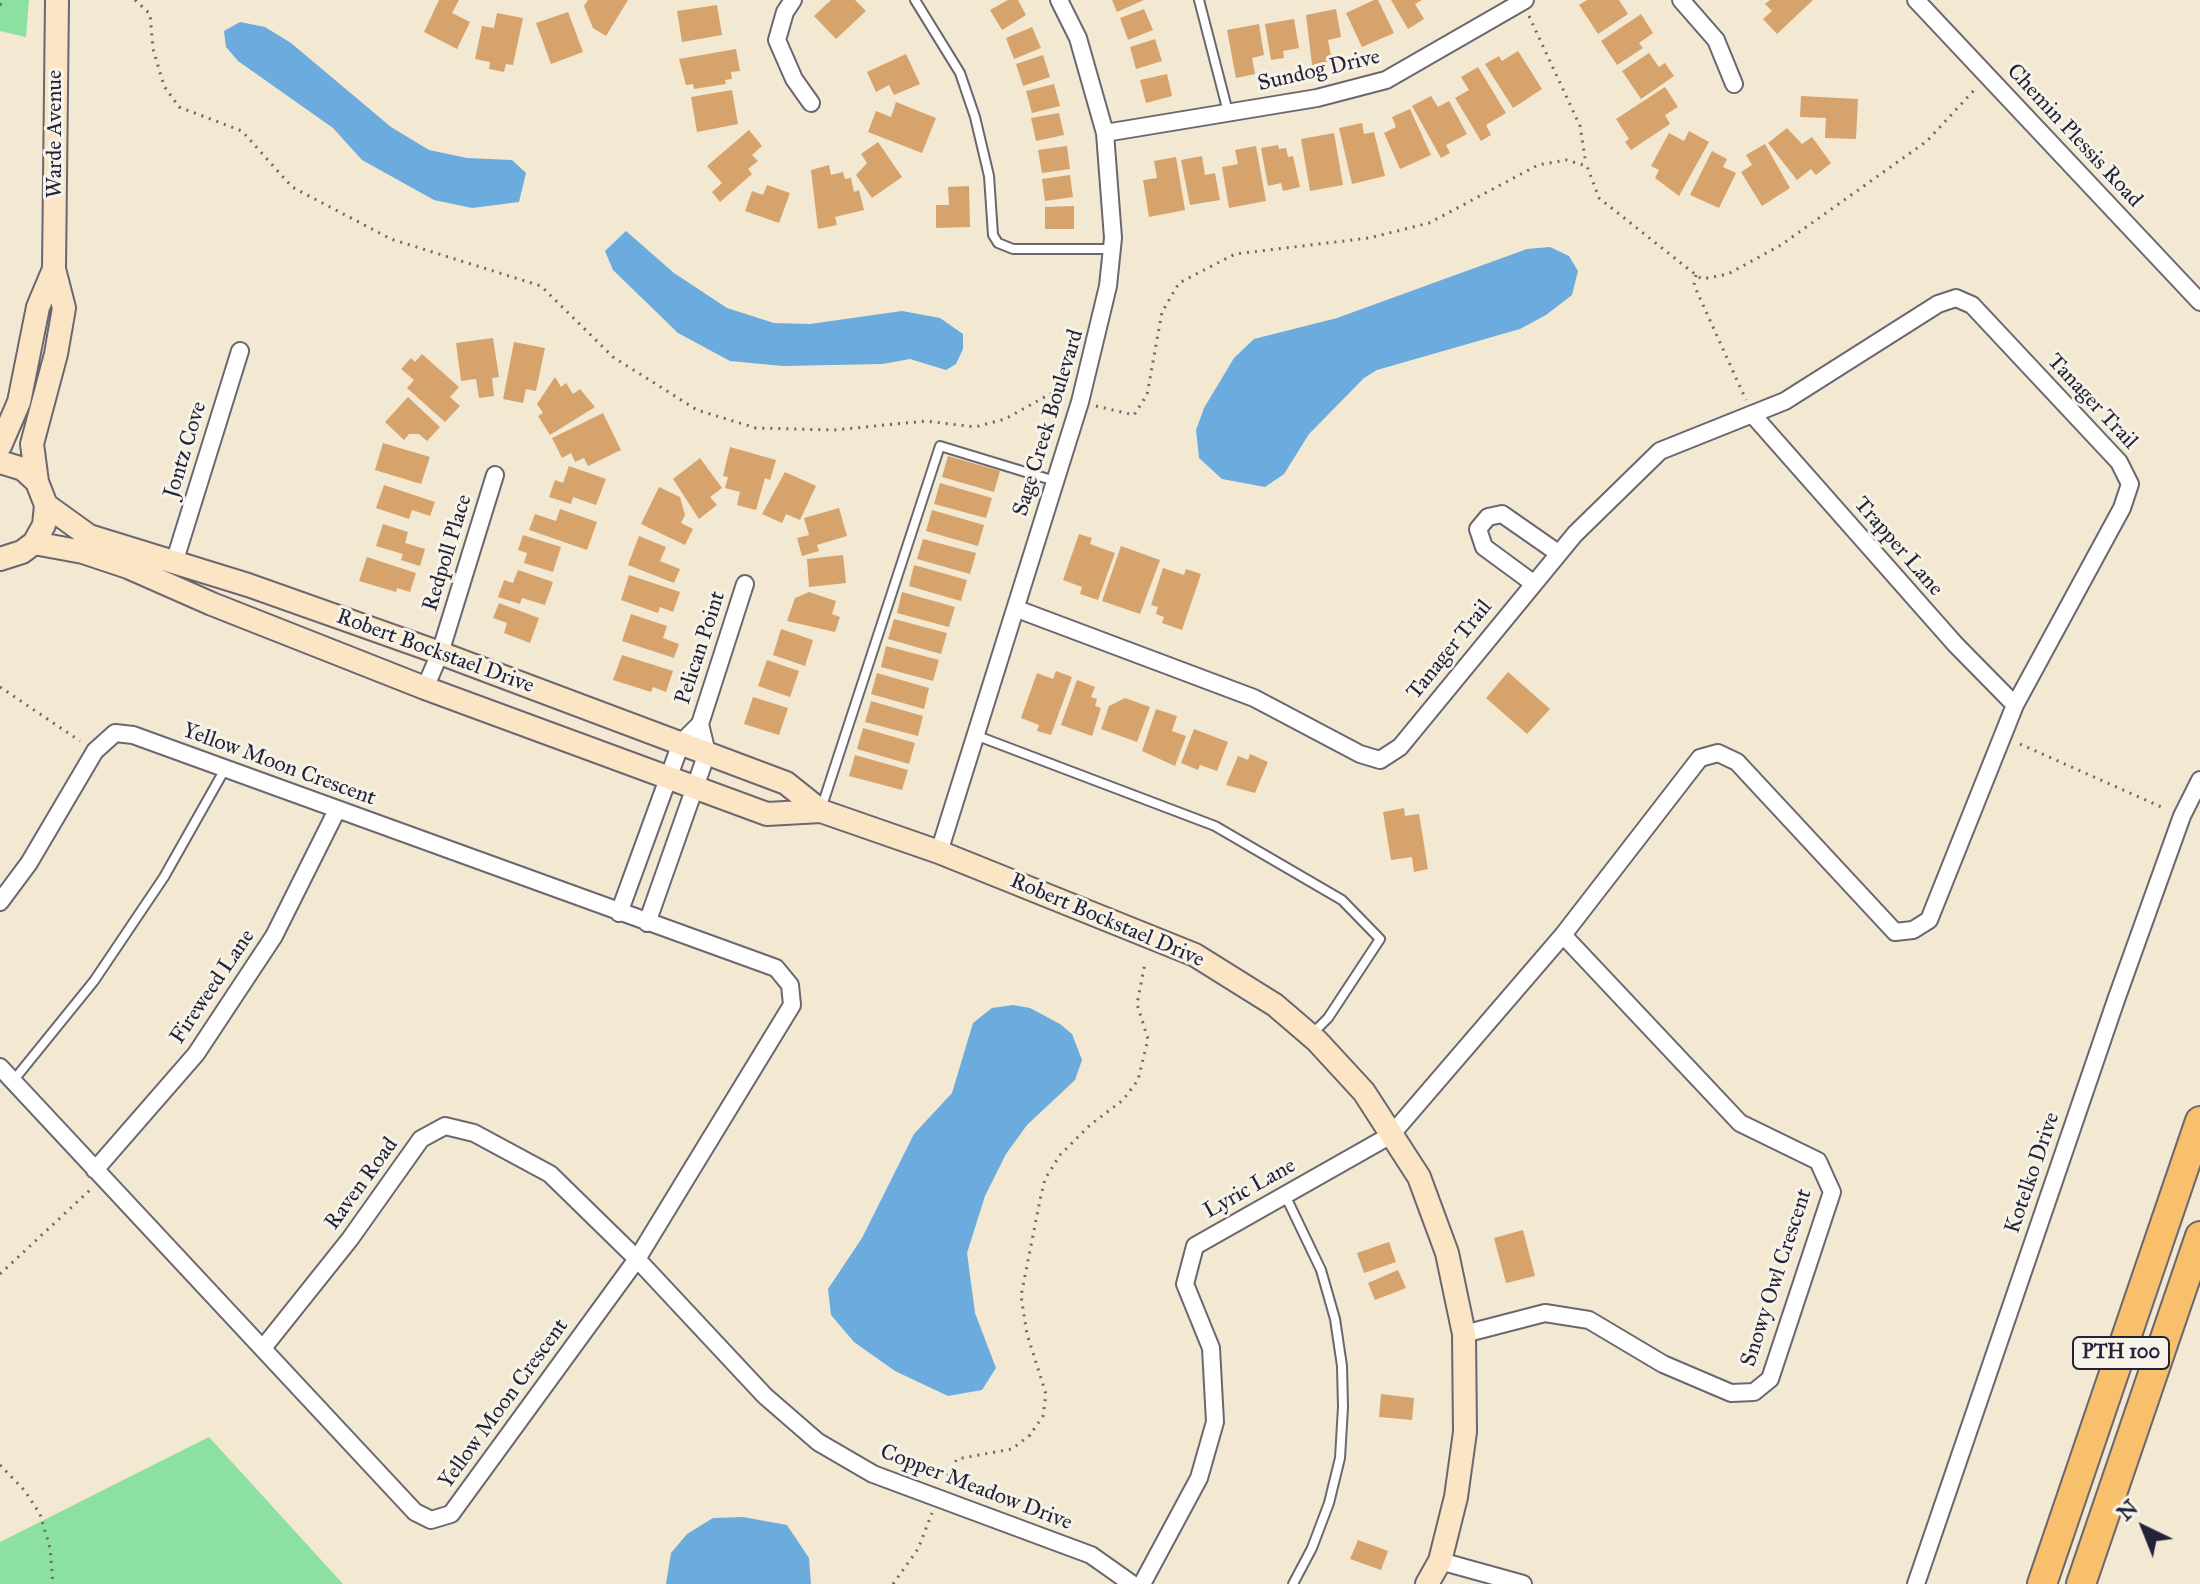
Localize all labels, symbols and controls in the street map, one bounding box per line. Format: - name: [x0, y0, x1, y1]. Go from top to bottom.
- street label: Sundog Drive: [1255, 44, 1383, 98]
- street label: Chemin Plessis Road: [2001, 59, 2147, 213]
- street label: Warde Avenue: [43, 70, 69, 198]
- street label: Sage Creek Boulevard: [1008, 326, 1090, 520]
- street label: Tanager Trail: [2041, 349, 2143, 455]
- street label: Jontz Cove: [159, 398, 213, 502]
- street label: Redpoll Place: [418, 491, 478, 615]
- street label: Trapper Lane: [1848, 492, 1948, 602]
- street label: Pelican Point: [670, 588, 732, 708]
- street label: Tanager Trail: [1402, 595, 1498, 705]
- street label: Robert Bockstael Drive: [333, 604, 537, 700]
- street label: Yellow Moon Crescent: [179, 718, 379, 812]
- street label: Robert Bockstael Drive: [1006, 868, 1208, 974]
- street label: Fireweed Lane: [165, 925, 261, 1049]
- street label: Kotelko Drive: [2000, 1109, 2066, 1237]
- street label: Raven Road: [320, 1133, 404, 1235]
- street label: Lyric Lane: [1199, 1153, 1301, 1225]
- street label: Snowy Owl Crescent: [1736, 1186, 1818, 1370]
- street label: Yellow Moon Crescent: [433, 1314, 575, 1494]
- road number: PTH 100: [2073, 1337, 2169, 1369]
- street label: Copper Meadow Drive: [876, 1439, 1076, 1537]
- north arrow: [2104, 1488, 2184, 1568]
- text: N: [2111, 1494, 2143, 1526]

